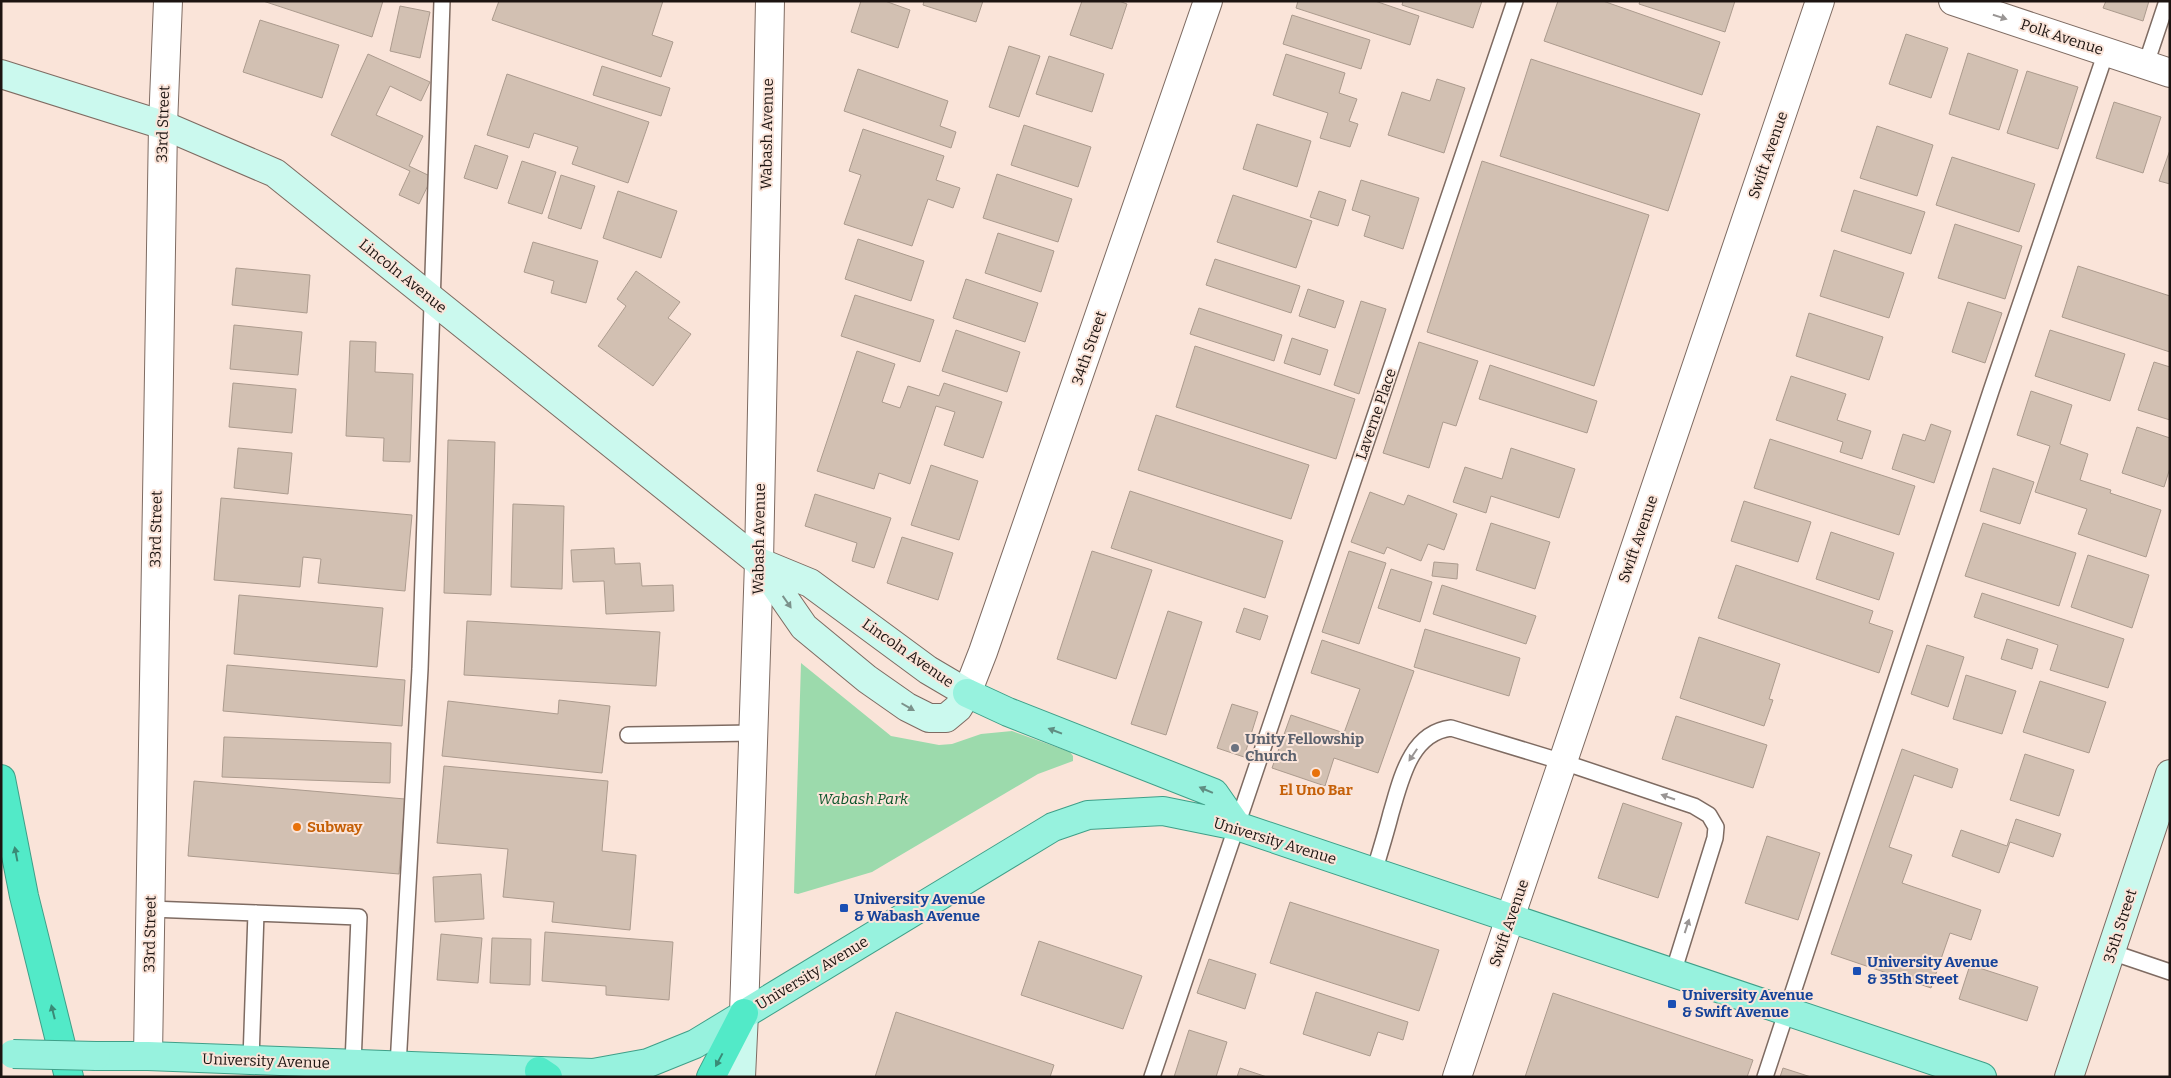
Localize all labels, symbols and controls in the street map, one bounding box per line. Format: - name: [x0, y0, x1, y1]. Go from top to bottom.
- one-way arrow: [1992, 13, 2007, 21]
- street label: Polk Avenue: [2018, 15, 2106, 59]
- street label: Wabash Avenue: [757, 78, 777, 190]
- street label: 33rd Street: [153, 85, 173, 163]
- street label: Swift Avenue: [1745, 109, 1791, 201]
- street label: Lincoln Avenue: [356, 235, 450, 317]
- street label: 34th Street: [1068, 308, 1110, 387]
- street label: Laverne Place: [1352, 366, 1400, 462]
- street label: Wabash Avenue: [749, 483, 769, 595]
- street label: 33rd Street: [146, 490, 166, 568]
- street label: Swift Avenue: [1615, 493, 1661, 585]
- one-way arrow: [782, 595, 792, 609]
- street label: Lincoln Avenue: [859, 615, 957, 691]
- one-way arrow: [901, 703, 916, 711]
- one-way arrow: [1048, 726, 1062, 734]
- place label: Unity Fellowship Church: [1245, 730, 1364, 765]
- marker: Unity Fellowship Church: [1229, 742, 1241, 754]
- one-way arrow: [1408, 748, 1418, 762]
- marker: El Uno Bar: [1310, 767, 1322, 779]
- place label: El Uno Bar: [1279, 781, 1353, 799]
- one-way arrow: [1198, 786, 1213, 794]
- park label: Wabash Park: [818, 790, 909, 808]
- one-way arrow: [1660, 793, 1675, 801]
- street label: University Avenue: [1211, 814, 1339, 868]
- place label: Subway: [307, 818, 363, 836]
- marker: Subway: [291, 821, 303, 833]
- one-way arrow: [11, 846, 19, 862]
- street label: Swift Avenue: [1486, 877, 1532, 969]
- street label: 35th Street: [2100, 886, 2141, 965]
- place label: University Avenue & Wabash Avenue: [854, 890, 985, 925]
- street label: 33rd Street: [140, 895, 160, 973]
- marker: University Avenue & Wabash Avenue: [838, 902, 850, 914]
- one-way arrow: [1684, 919, 1692, 934]
- street label: University Avenue: [753, 932, 871, 1014]
- place label: University Avenue & 35th Street: [1867, 953, 1998, 988]
- marker: University Avenue & 35th Street: [1851, 965, 1863, 977]
- place label: University Avenue & Swift Avenue: [1682, 986, 1813, 1021]
- marker: University Avenue & Swift Avenue: [1666, 998, 1678, 1010]
- one-way arrow: [49, 1005, 57, 1020]
- street label: University Avenue: [202, 1050, 330, 1072]
- one-way arrow: [715, 1053, 723, 1068]

